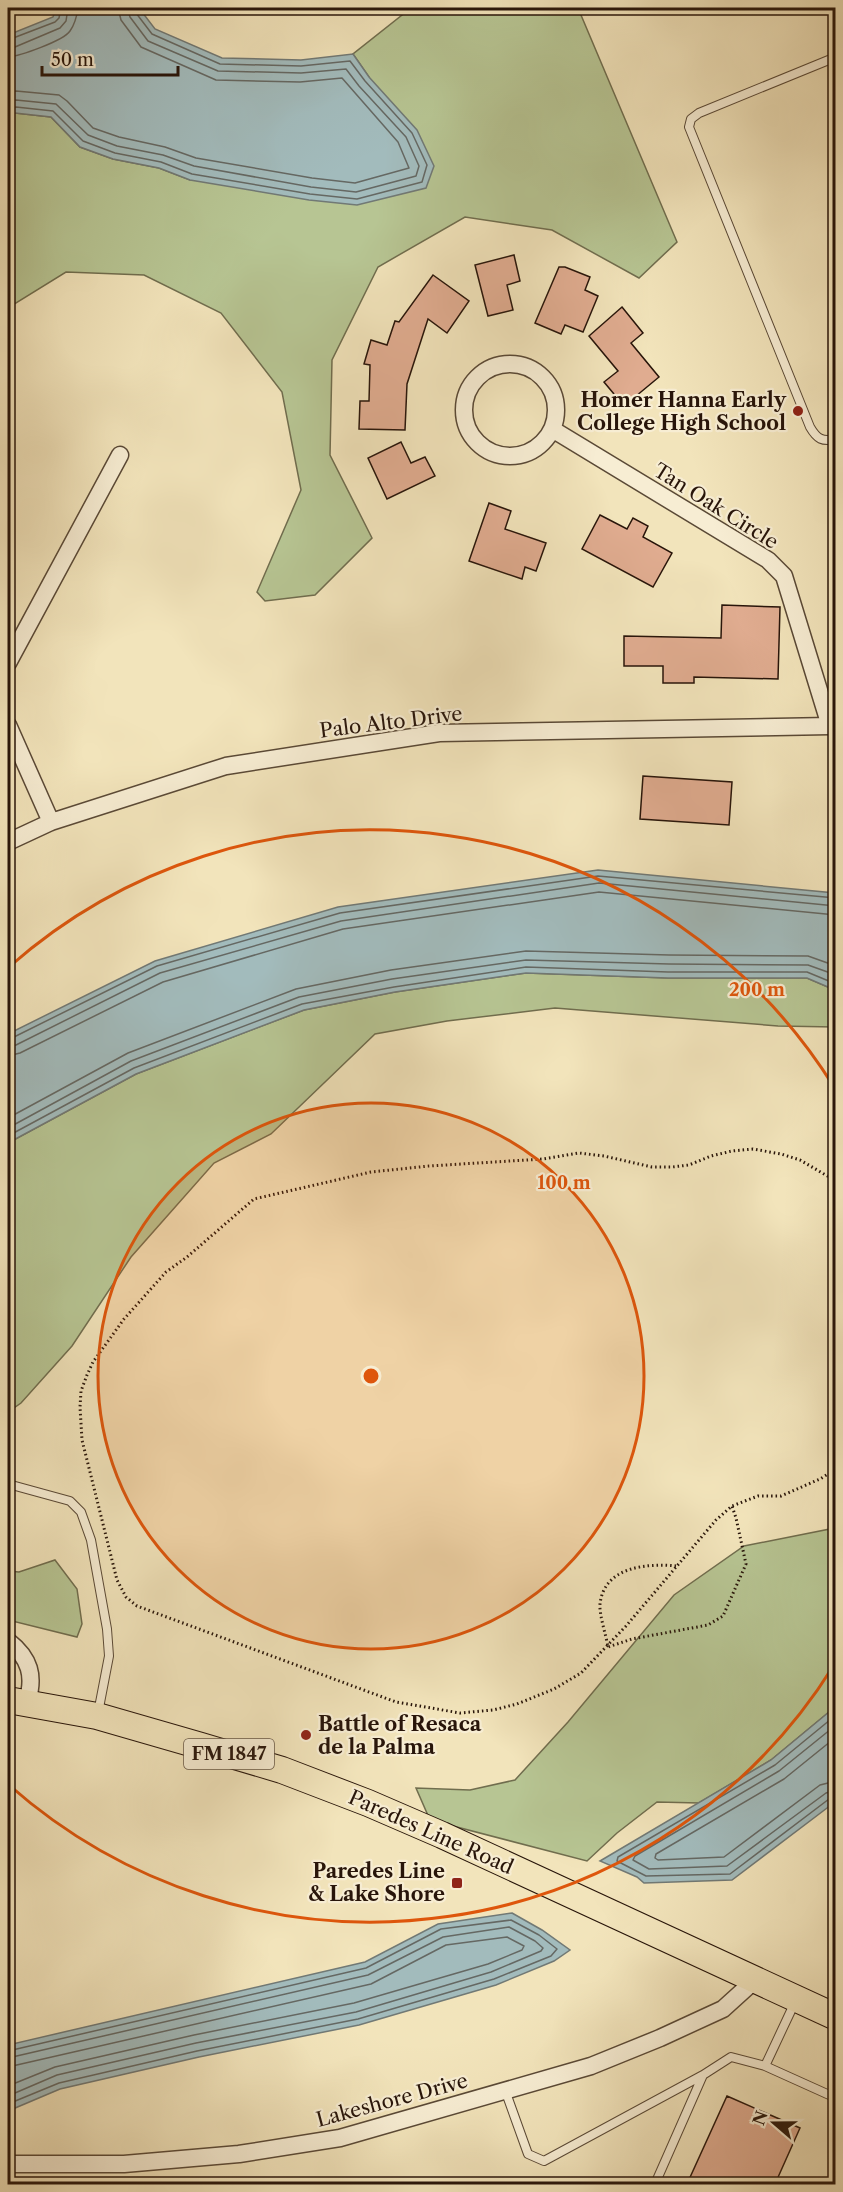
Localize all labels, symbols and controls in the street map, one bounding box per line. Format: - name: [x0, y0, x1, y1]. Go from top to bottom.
- scale bar: [42, 39, 178, 77]
- text: 50 m: [51, 49, 94, 71]
- place label: Homer Hanna Early College High School: [577, 388, 787, 435]
- marker: Homer Hanna Early College High School: [791, 404, 805, 418]
- street label: Tan Oak Circle: [649, 458, 783, 554]
- street label: Palo Alto Drive: [318, 701, 464, 743]
- text: 200 m: [729, 979, 785, 1001]
- text: 100 m: [537, 1172, 591, 1194]
- centre of rings: [361, 1366, 381, 1386]
- place label: Battle of Resaca de la Palma: [318, 1712, 482, 1759]
- marker: Battle of Resaca de la Palma: [299, 1728, 313, 1742]
- road number: FM 1847: [184, 1739, 274, 1769]
- street label: Paredes Line Road: [345, 1785, 517, 1879]
- place label: Paredes Line & Lake Shore: [308, 1859, 445, 1906]
- marker: Paredes Line & Lake Shore: [450, 1876, 464, 1890]
- street label: Lakeshore Drive: [314, 2068, 470, 2132]
- north arrow: [744, 2093, 804, 2153]
- text: N: [748, 2108, 772, 2128]

